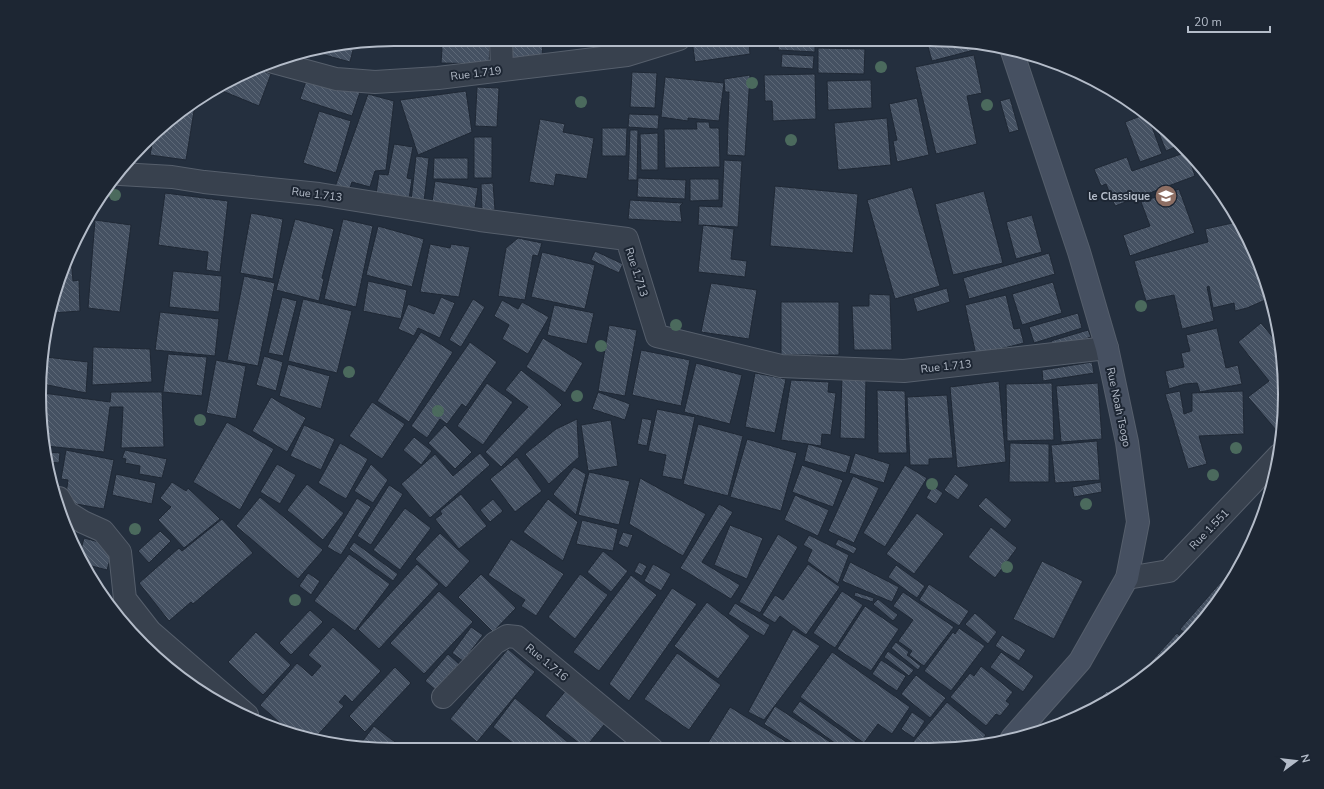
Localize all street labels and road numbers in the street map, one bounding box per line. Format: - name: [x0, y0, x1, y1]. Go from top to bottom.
- street label: Rue 1.719: [450, 63, 502, 84]
- street label: Rue 1.713: [291, 184, 343, 205]
- street label: Rue 1.713: [621, 246, 652, 299]
- street label: Rue 1.713: [920, 356, 972, 377]
- street label: Rue Noah Tsogo: [1103, 366, 1134, 448]
- street label: Rue 1.551: [1186, 506, 1233, 553]
- street label: Rue 1.716: [522, 640, 571, 685]

